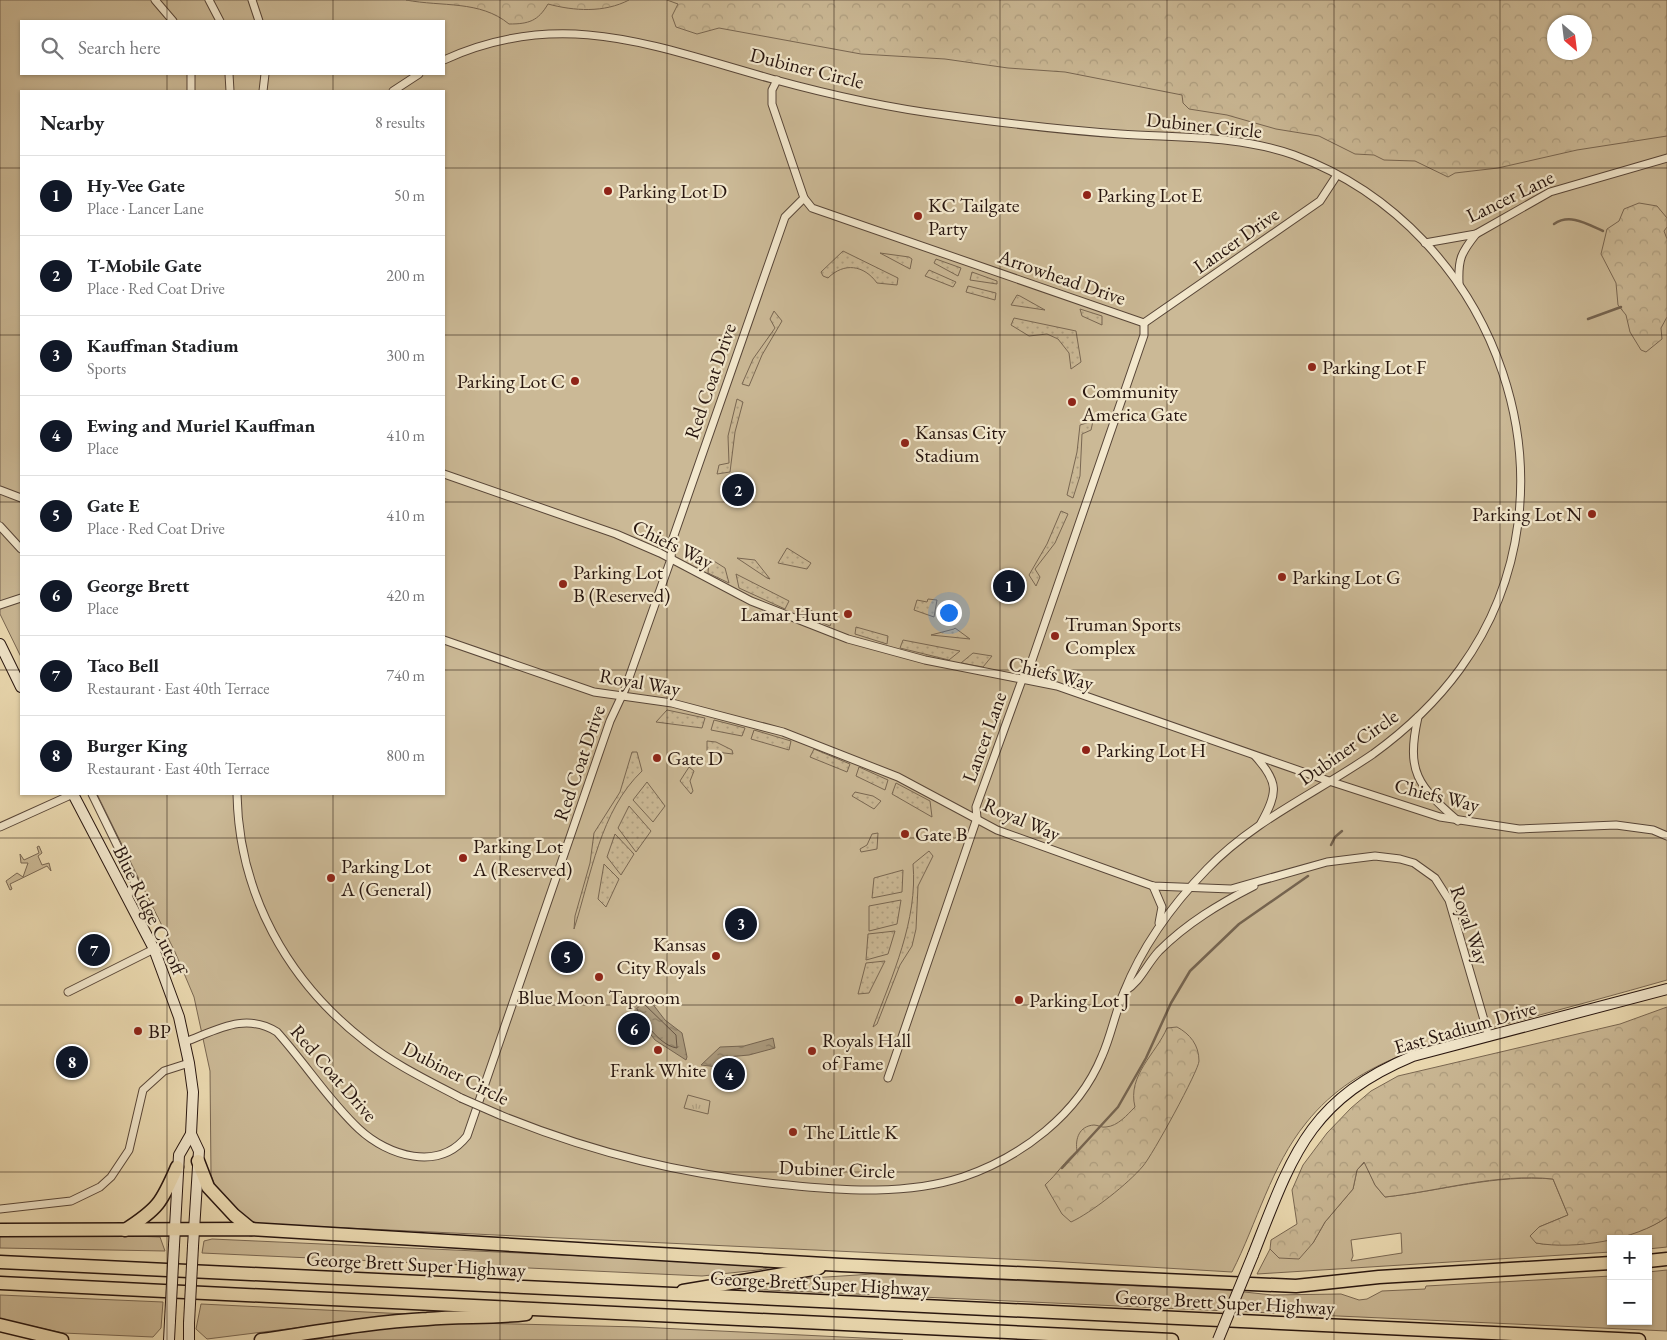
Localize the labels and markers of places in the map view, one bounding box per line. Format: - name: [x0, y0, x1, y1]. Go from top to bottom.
- place label: Parking Lot D: [618, 178, 727, 204]
- place label: Parking Lot E: [1097, 182, 1202, 208]
- marker: Parking Lot D: [602, 185, 614, 197]
- marker: Parking Lot E: [1081, 189, 1093, 201]
- place label: KC Tailgate Party: [928, 192, 1020, 241]
- marker: KC Tailgate Party: [912, 210, 924, 222]
- place label: Parking Lot F: [1322, 354, 1426, 380]
- marker: Parking Lot F: [1306, 361, 1318, 373]
- place label: Parking Lot C: [457, 368, 565, 394]
- marker: Parking Lot C: [569, 375, 581, 387]
- place label: Community America Gate: [1081, 378, 1187, 427]
- marker: Community America Gate: [1066, 396, 1078, 408]
- place label: Kansas City Stadium: [915, 419, 1006, 468]
- marker: Kansas City Stadium: [899, 437, 911, 449]
- pin: 2: [722, 471, 754, 509]
- place label: Parking Lot N: [1472, 501, 1582, 527]
- marker: Parking Lot N: [1586, 508, 1598, 520]
- place label: Parking Lot B (Reserved): [573, 559, 670, 608]
- place label: Parking Lot G: [1292, 564, 1401, 590]
- pin: 1: [993, 567, 1025, 605]
- marker: Parking Lot G: [1276, 571, 1288, 583]
- marker: Parking Lot B (Reserved): [557, 578, 569, 590]
- place label: Lamar Hunt: [741, 601, 839, 627]
- marker: Lamar Hunt: [842, 608, 854, 620]
- place label: Truman Sports Complex: [1065, 611, 1181, 660]
- marker: Truman Sports Complex: [1049, 630, 1061, 642]
- place label: Parking Lot H: [1096, 737, 1206, 763]
- marker: Parking Lot H: [1080, 744, 1092, 756]
- place label: Gate D: [667, 745, 723, 771]
- marker: Gate D: [651, 752, 663, 764]
- place label: Gate B: [915, 821, 967, 847]
- marker: Gate B: [899, 828, 911, 840]
- place label: Parking Lot A (Reserved): [472, 833, 572, 882]
- marker: Parking Lot A (Reserved): [457, 852, 469, 864]
- place label: Parking Lot A (General): [340, 853, 432, 902]
- marker: Parking Lot A (General): [325, 872, 337, 884]
- pin: 3: [725, 905, 757, 943]
- pin: 7: [78, 931, 110, 969]
- place label: Kansas City Royals: [617, 931, 706, 980]
- pin: 5: [551, 938, 583, 976]
- marker: Kansas City Royals: [710, 950, 722, 962]
- marker: Blue Moon Taproom: [593, 971, 605, 983]
- place label: Blue Moon Taproom: [518, 984, 681, 1010]
- place label: Parking Lot J: [1029, 987, 1130, 1013]
- marker: Parking Lot J: [1013, 994, 1025, 1006]
- pin: 6: [618, 1010, 650, 1048]
- place label: BP: [148, 1018, 171, 1044]
- marker: BP: [132, 1025, 144, 1037]
- place label: Royals Hall of Fame: [822, 1027, 911, 1076]
- pin: 8: [56, 1043, 88, 1081]
- marker: Frank White: [652, 1044, 664, 1056]
- marker: Royals Hall of Fame: [806, 1045, 818, 1057]
- pin: 4: [713, 1055, 745, 1093]
- place label: Frank White: [610, 1057, 706, 1083]
- place label: The Little K: [803, 1119, 898, 1145]
- marker: The Little K: [787, 1126, 799, 1138]

